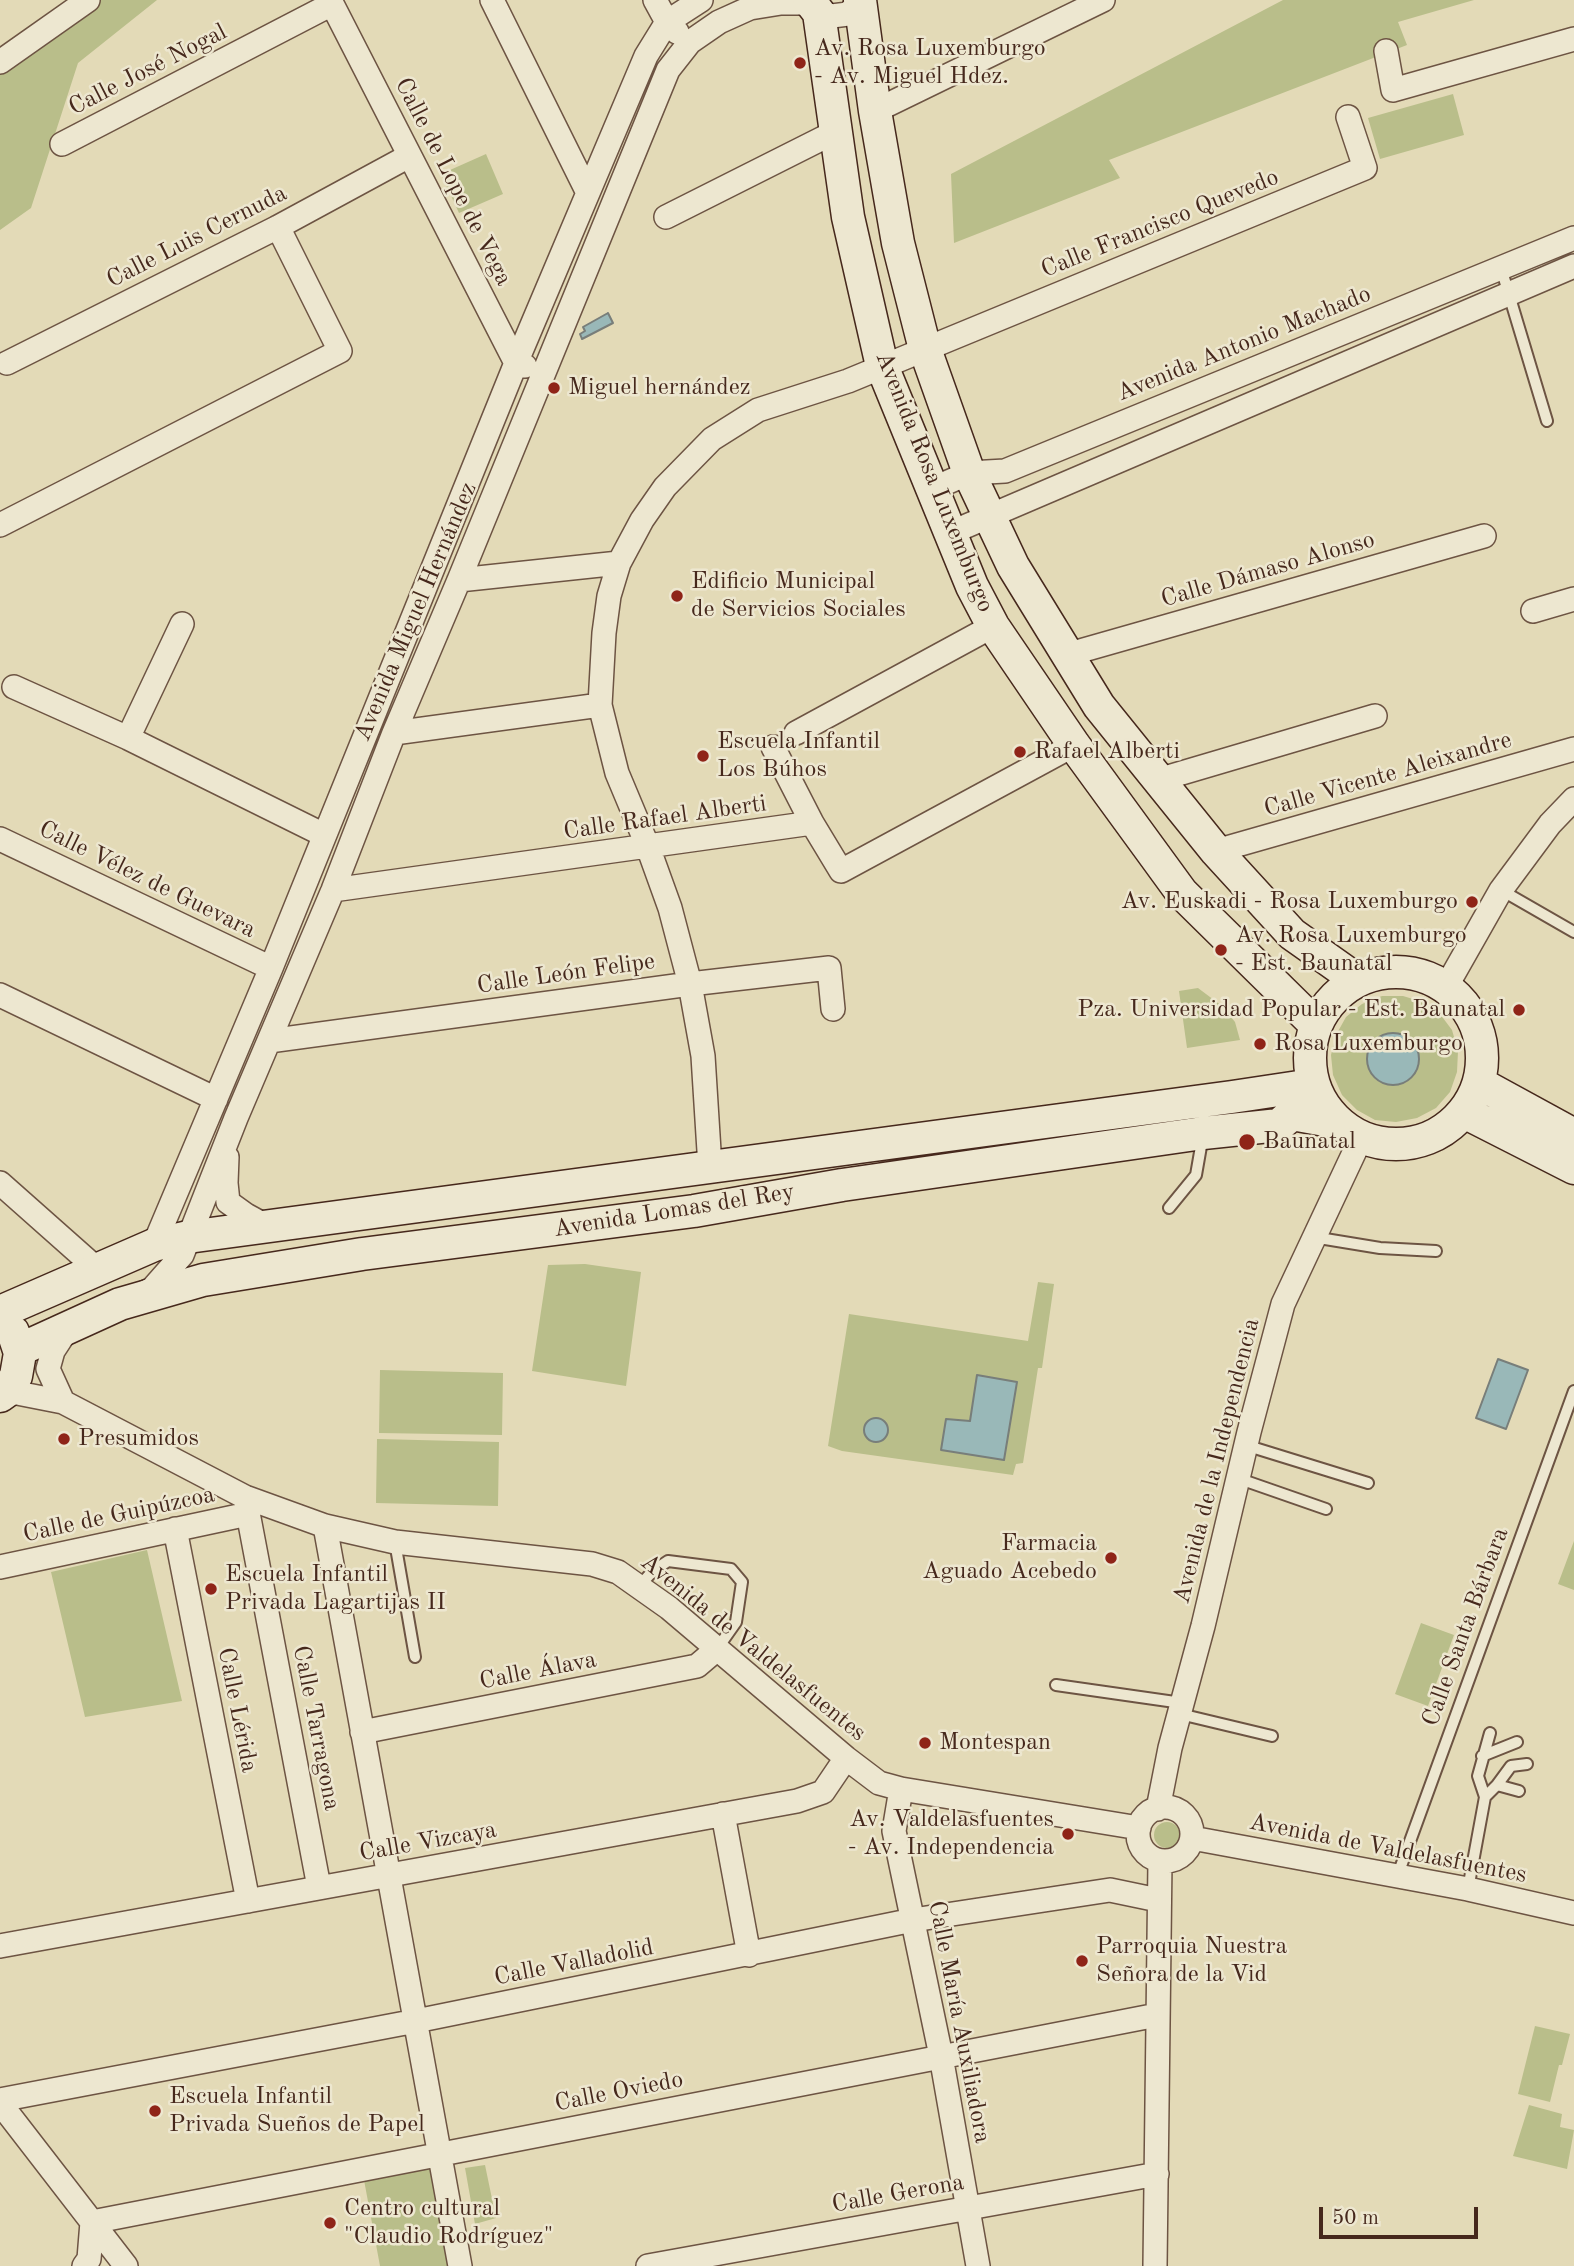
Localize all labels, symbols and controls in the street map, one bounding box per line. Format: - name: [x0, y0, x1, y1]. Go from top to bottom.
- street label: Calle José Nogal: [64, 18, 232, 122]
- place label: Av. Rosa Luxemburgo - Av. Miguel Hdez.: [814, 35, 1046, 91]
- marker: Av. Rosa Luxemburgo - Av. Miguel Hdez.: [792, 55, 808, 71]
- street label: Calle de Lope de Vega: [388, 73, 518, 291]
- street label: Calle Francisco Quevedo: [1037, 163, 1283, 285]
- street label: Calle Luis Cernuda: [102, 179, 292, 295]
- street label: Avenida Antonio Machado: [1113, 280, 1375, 408]
- street label: Avenida Rosa Luxemburgo: [868, 347, 1000, 617]
- place label: Miguel hernández: [568, 374, 750, 402]
- marker: Miguel hernández: [546, 380, 562, 396]
- street label: Avenida Miguel Hernández: [348, 478, 484, 746]
- street label: Calle Dámaso Alonso: [1158, 526, 1378, 614]
- place label: Edificio Municipal de Servicios Sociales: [691, 568, 906, 624]
- marker: Edificio Municipal de Servicios Sociales: [669, 588, 685, 604]
- street label: Calle Vicente Aleixandre: [1261, 726, 1515, 824]
- place label: Escuela Infantil Los Búhos: [717, 728, 880, 784]
- place label: Rafael Alberti: [1034, 738, 1180, 766]
- marker: Rafael Alberti: [1012, 744, 1028, 760]
- marker: Escuela Infantil Los Búhos: [695, 748, 711, 764]
- street label: Calle Rafael Alberti: [562, 790, 768, 846]
- street label: Calle Vélez de Guevara: [34, 815, 260, 945]
- place label: Av. Euskadi - Rosa Luxemburgo: [1121, 888, 1458, 916]
- marker: Av. Euskadi - Rosa Luxemburgo: [1464, 894, 1480, 910]
- place label: Av. Rosa Luxemburgo - Est. Baunatal: [1235, 922, 1467, 978]
- marker: Av. Rosa Luxemburgo - Est. Baunatal: [1213, 942, 1229, 958]
- street label: Calle León Felipe: [475, 947, 657, 1001]
- place label: Pza. Universidad Popular - Est. Baunatal: [1077, 996, 1505, 1024]
- marker: Pza. Universidad Popular - Est. Baunatal: [1511, 1002, 1527, 1018]
- place label: Rosa Luxemburgo: [1274, 1030, 1463, 1058]
- marker: Rosa Luxemburgo: [1252, 1036, 1268, 1052]
- place label: Baunatal: [1263, 1128, 1356, 1156]
- marker: Baunatal: [1237, 1132, 1257, 1152]
- street label: Avenida Lomas del Rey: [551, 1178, 797, 1244]
- street label: Avenida de la Independencia: [1168, 1315, 1266, 1607]
- place label: Presumidos: [78, 1425, 199, 1453]
- marker: Presumidos: [56, 1431, 72, 1447]
- street label: Calle de Guipúzcoa: [20, 1481, 218, 1549]
- street label: Calle Santa Bárbara: [1417, 1524, 1515, 1730]
- place label: Farmacia Aguado Acebedo: [922, 1530, 1097, 1586]
- street label: Avenida de Valdelasfuentes: [634, 1548, 872, 1748]
- marker: Farmacia Aguado Acebedo: [1103, 1550, 1119, 1566]
- place label: Escuela Infantil Privada Lagartijas II: [225, 1561, 446, 1617]
- marker: Escuela Infantil Privada Lagartijas II: [203, 1581, 219, 1597]
- street label: Calle Tarragona: [286, 1643, 346, 1813]
- street label: Calle Lérida: [211, 1645, 263, 1775]
- street label: Calle Álava: [477, 1646, 599, 1696]
- place label: Montespan: [939, 1729, 1051, 1757]
- marker: Montespan: [917, 1735, 933, 1751]
- place label: Av. Valdelasfuentes - Av. Independencia: [848, 1806, 1054, 1862]
- street label: Avenida de Valdelasfuentes: [1247, 1808, 1529, 1890]
- street label: Calle Vizcaya: [357, 1816, 499, 1868]
- marker: Av. Valdelasfuentes - Av. Independencia: [1060, 1826, 1076, 1842]
- street label: Calle María Auxiliadora: [921, 1898, 997, 2146]
- street label: Calle Valladolid: [492, 1933, 656, 1993]
- place label: Parroquia Nuestra Señora de la Vid: [1096, 1933, 1287, 1989]
- marker: Parroquia Nuestra Señora de la Vid: [1074, 1953, 1090, 1969]
- street label: Calle Oviedo: [552, 2065, 686, 2119]
- place label: Escuela Infantil Privada Sueños de Papel: [169, 2083, 425, 2139]
- marker: Escuela Infantil Privada Sueños de Papel: [147, 2103, 163, 2119]
- street label: Calle Gerona: [830, 2168, 966, 2220]
- scale bar: [1322, 2192, 1481, 2236]
- place label: Centro cultural "Claudio Rodríguez": [344, 2195, 553, 2251]
- text: 50 m: [1332, 2208, 1379, 2229]
- marker: Centro cultural "Claudio Rodríguez": [322, 2215, 338, 2231]

